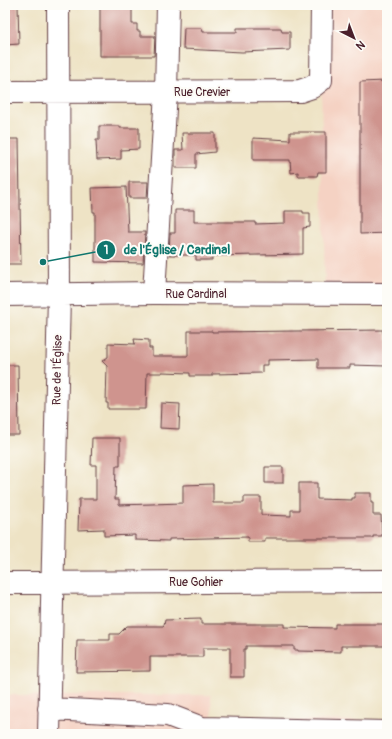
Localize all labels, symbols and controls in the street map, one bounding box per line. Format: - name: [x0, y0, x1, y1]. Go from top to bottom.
- north arrow: [334, 18, 374, 58]
- text: N: [353, 38, 367, 53]
- street label: Rue Crevier: [174, 85, 231, 100]
- callout: de l'Église / Cardinal: [96, 237, 239, 262]
- text: de l'Église / Cardinal: [124, 242, 230, 258]
- text: 1: [104, 243, 108, 258]
- street label: Rue Cardinal: [165, 287, 227, 302]
- street label: Rue de l'Église: [48, 335, 66, 405]
- street label: Rue Gohier: [169, 575, 224, 590]

